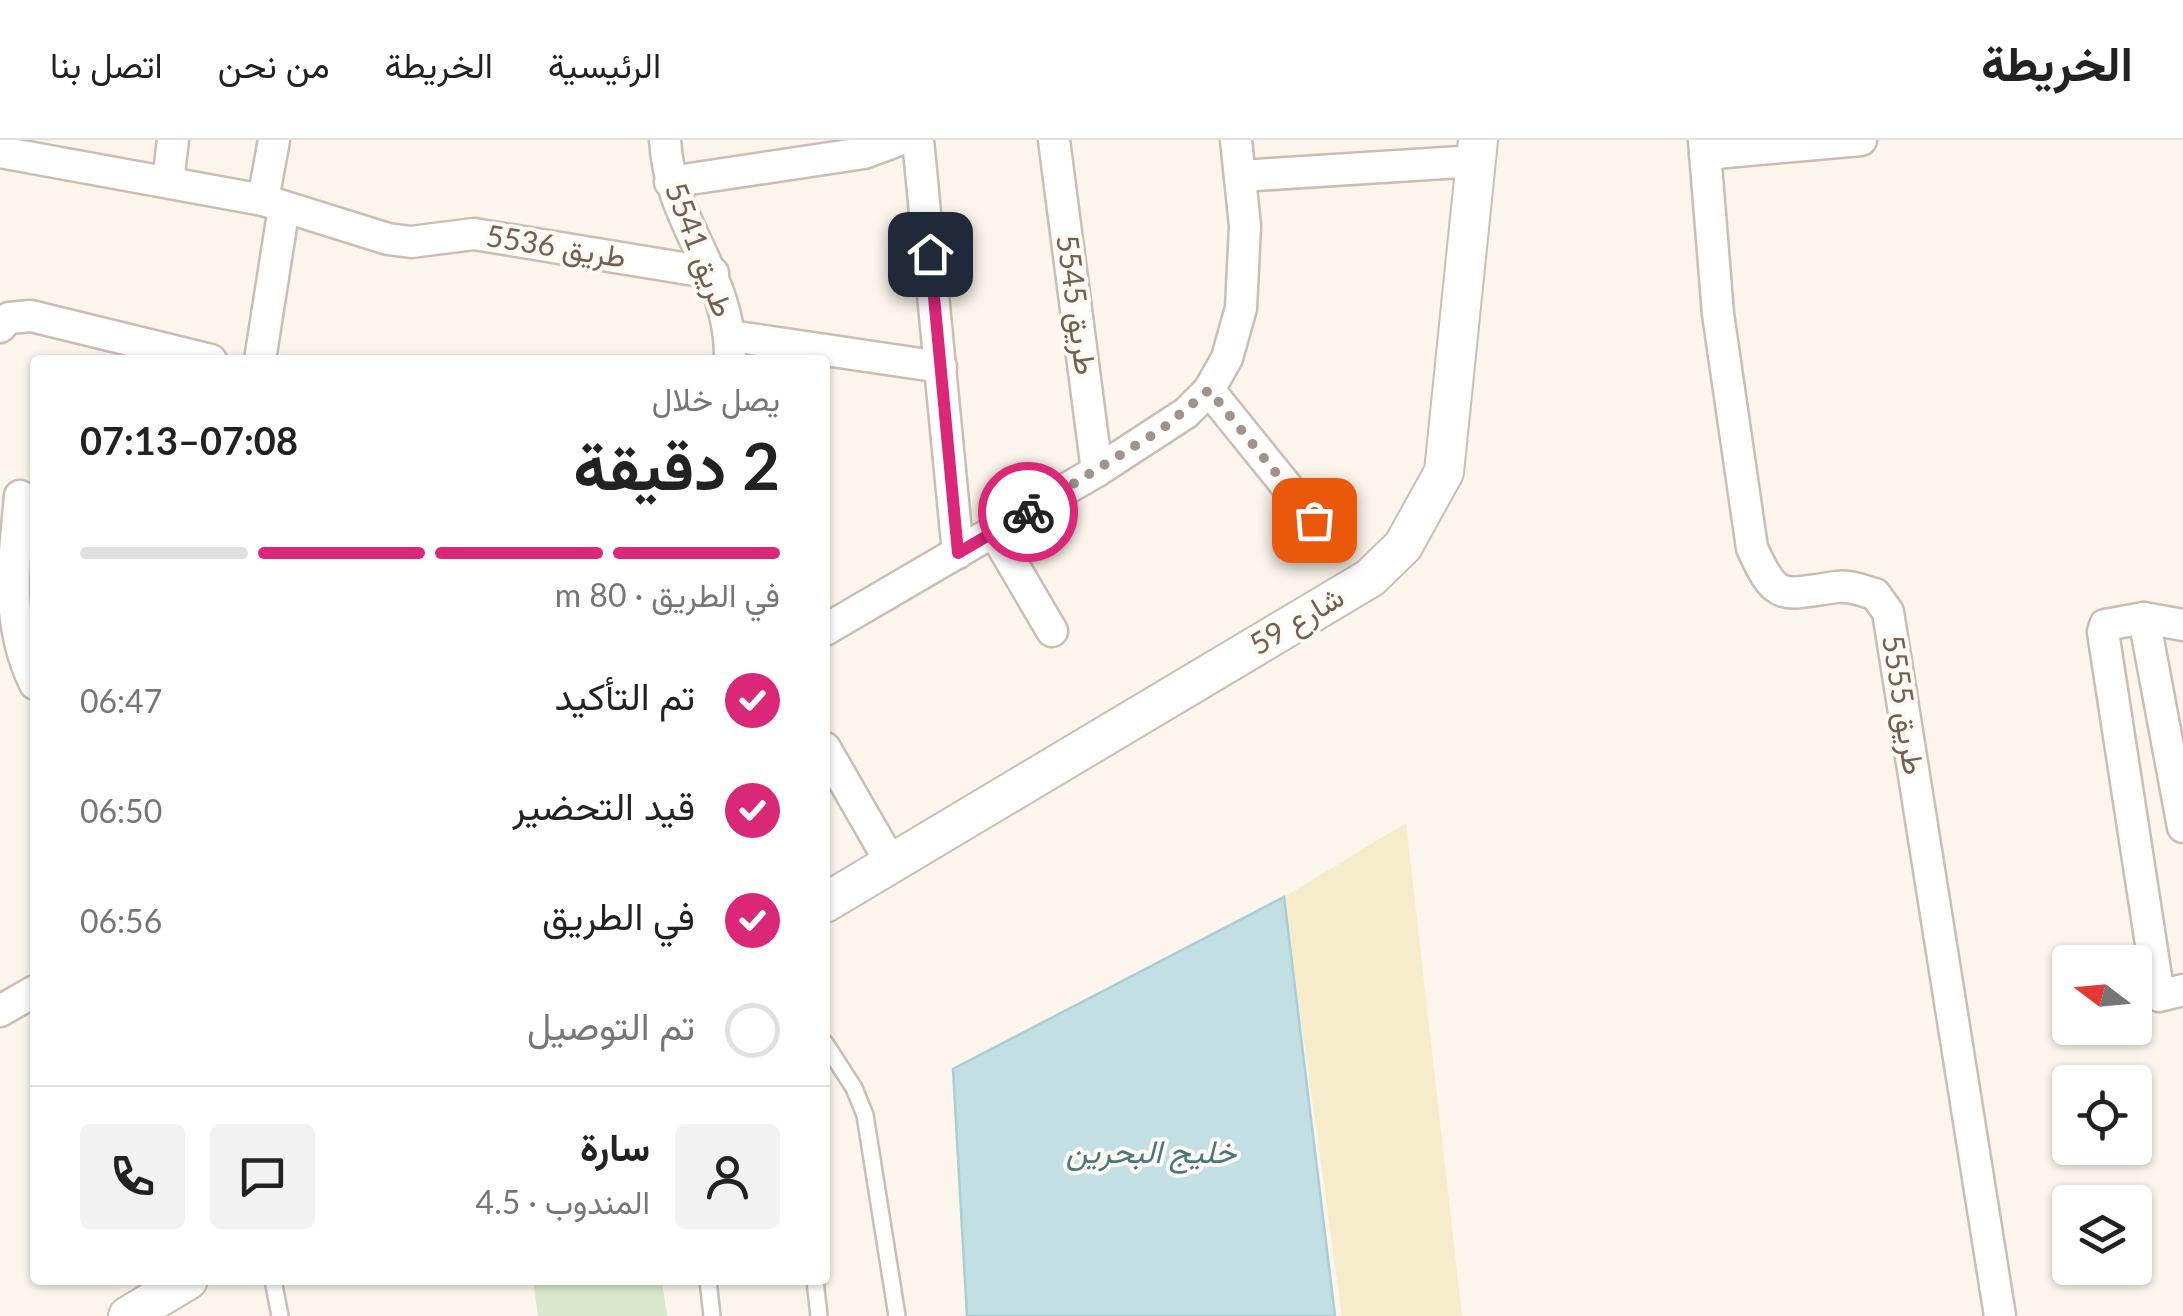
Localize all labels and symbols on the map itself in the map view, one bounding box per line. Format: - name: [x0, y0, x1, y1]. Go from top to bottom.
- street label: طريق 5541: [657, 177, 743, 322]
- pin: [888, 212, 973, 297]
- street label: طريق 5536: [484, 216, 629, 276]
- street label: طريق 5545: [1048, 232, 1106, 377]
- courier: [978, 462, 1078, 562]
- pin: [1272, 478, 1357, 563]
- street label: شارع 59: [1243, 577, 1351, 665]
- street label: طريق 5555: [1874, 632, 1934, 777]
- north arrow: [2052, 945, 2152, 1045]
- water label: خليج البحرين: [1066, 1131, 1238, 1174]

